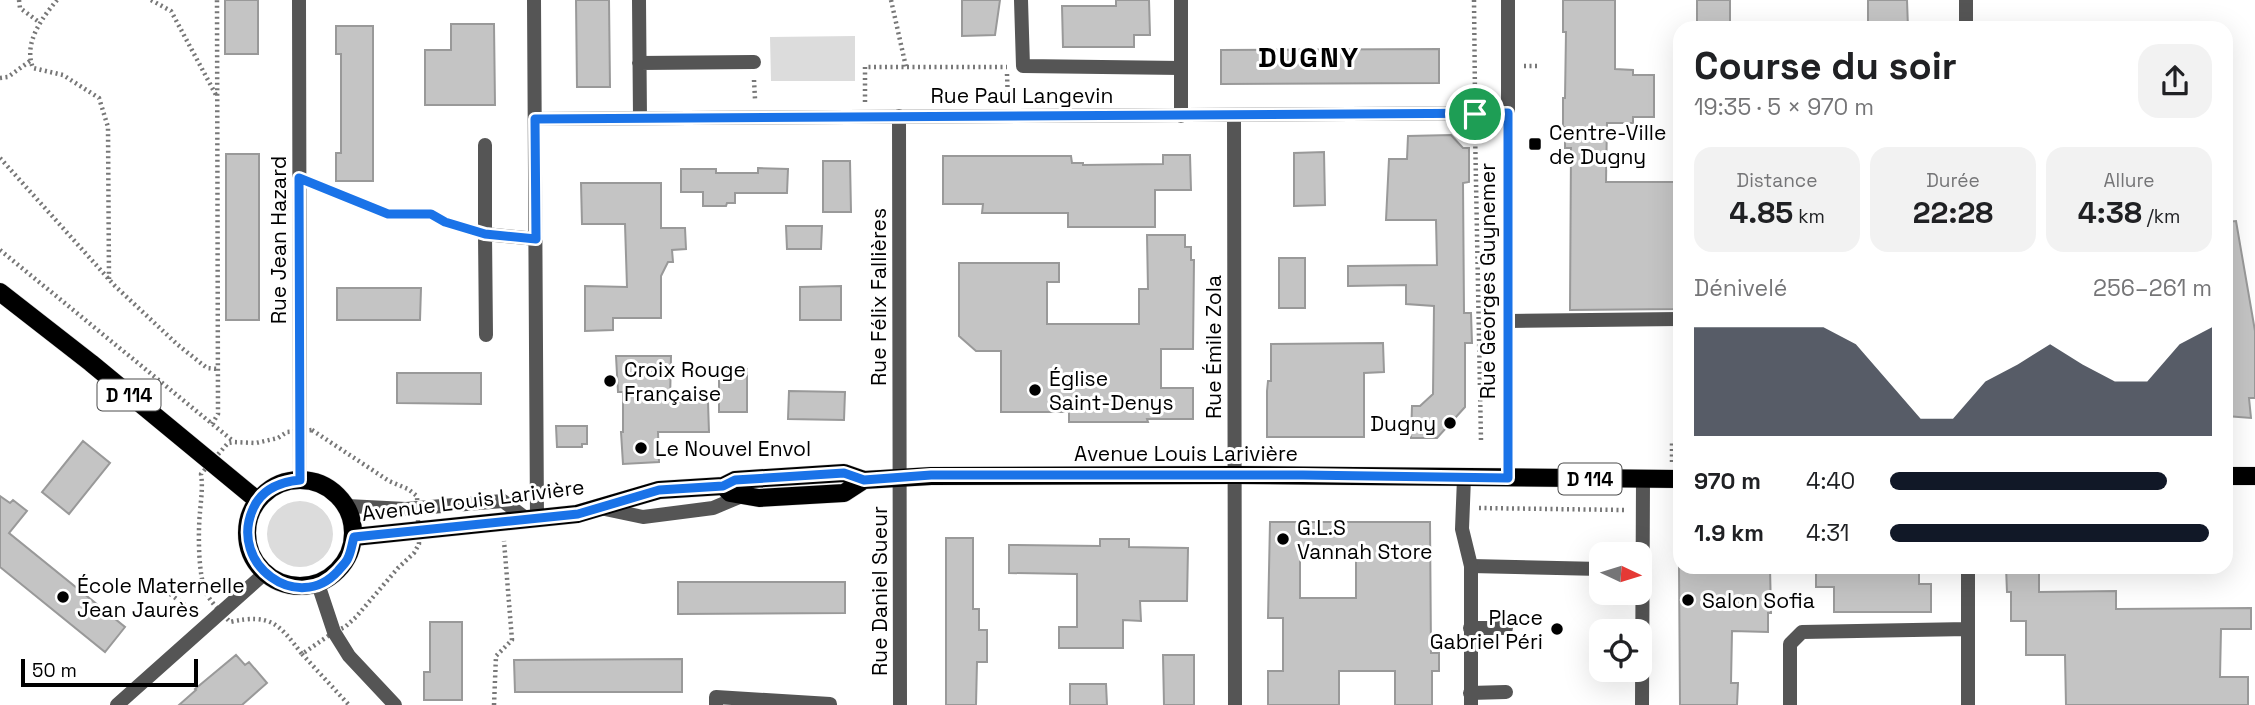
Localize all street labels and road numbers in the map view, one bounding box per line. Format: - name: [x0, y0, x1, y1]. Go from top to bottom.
- street label: Rue Paul Langevin: [931, 82, 1113, 109]
- street label: Rue Jean Hazard: [265, 156, 292, 324]
- street label: Rue Georges Guynemer: [1474, 163, 1501, 399]
- street label: Rue Félix Fallières: [865, 208, 892, 386]
- street label: Rue Émile Zola: [1200, 275, 1227, 419]
- road number: D 114: [97, 380, 160, 410]
- street label: Avenue Louis Larivière: [1074, 440, 1298, 467]
- road number: D 114: [1558, 464, 1622, 494]
- street label: Avenue Louis Larivière: [360, 473, 586, 527]
- street label: Rue Daniel Sueur: [866, 506, 893, 676]

